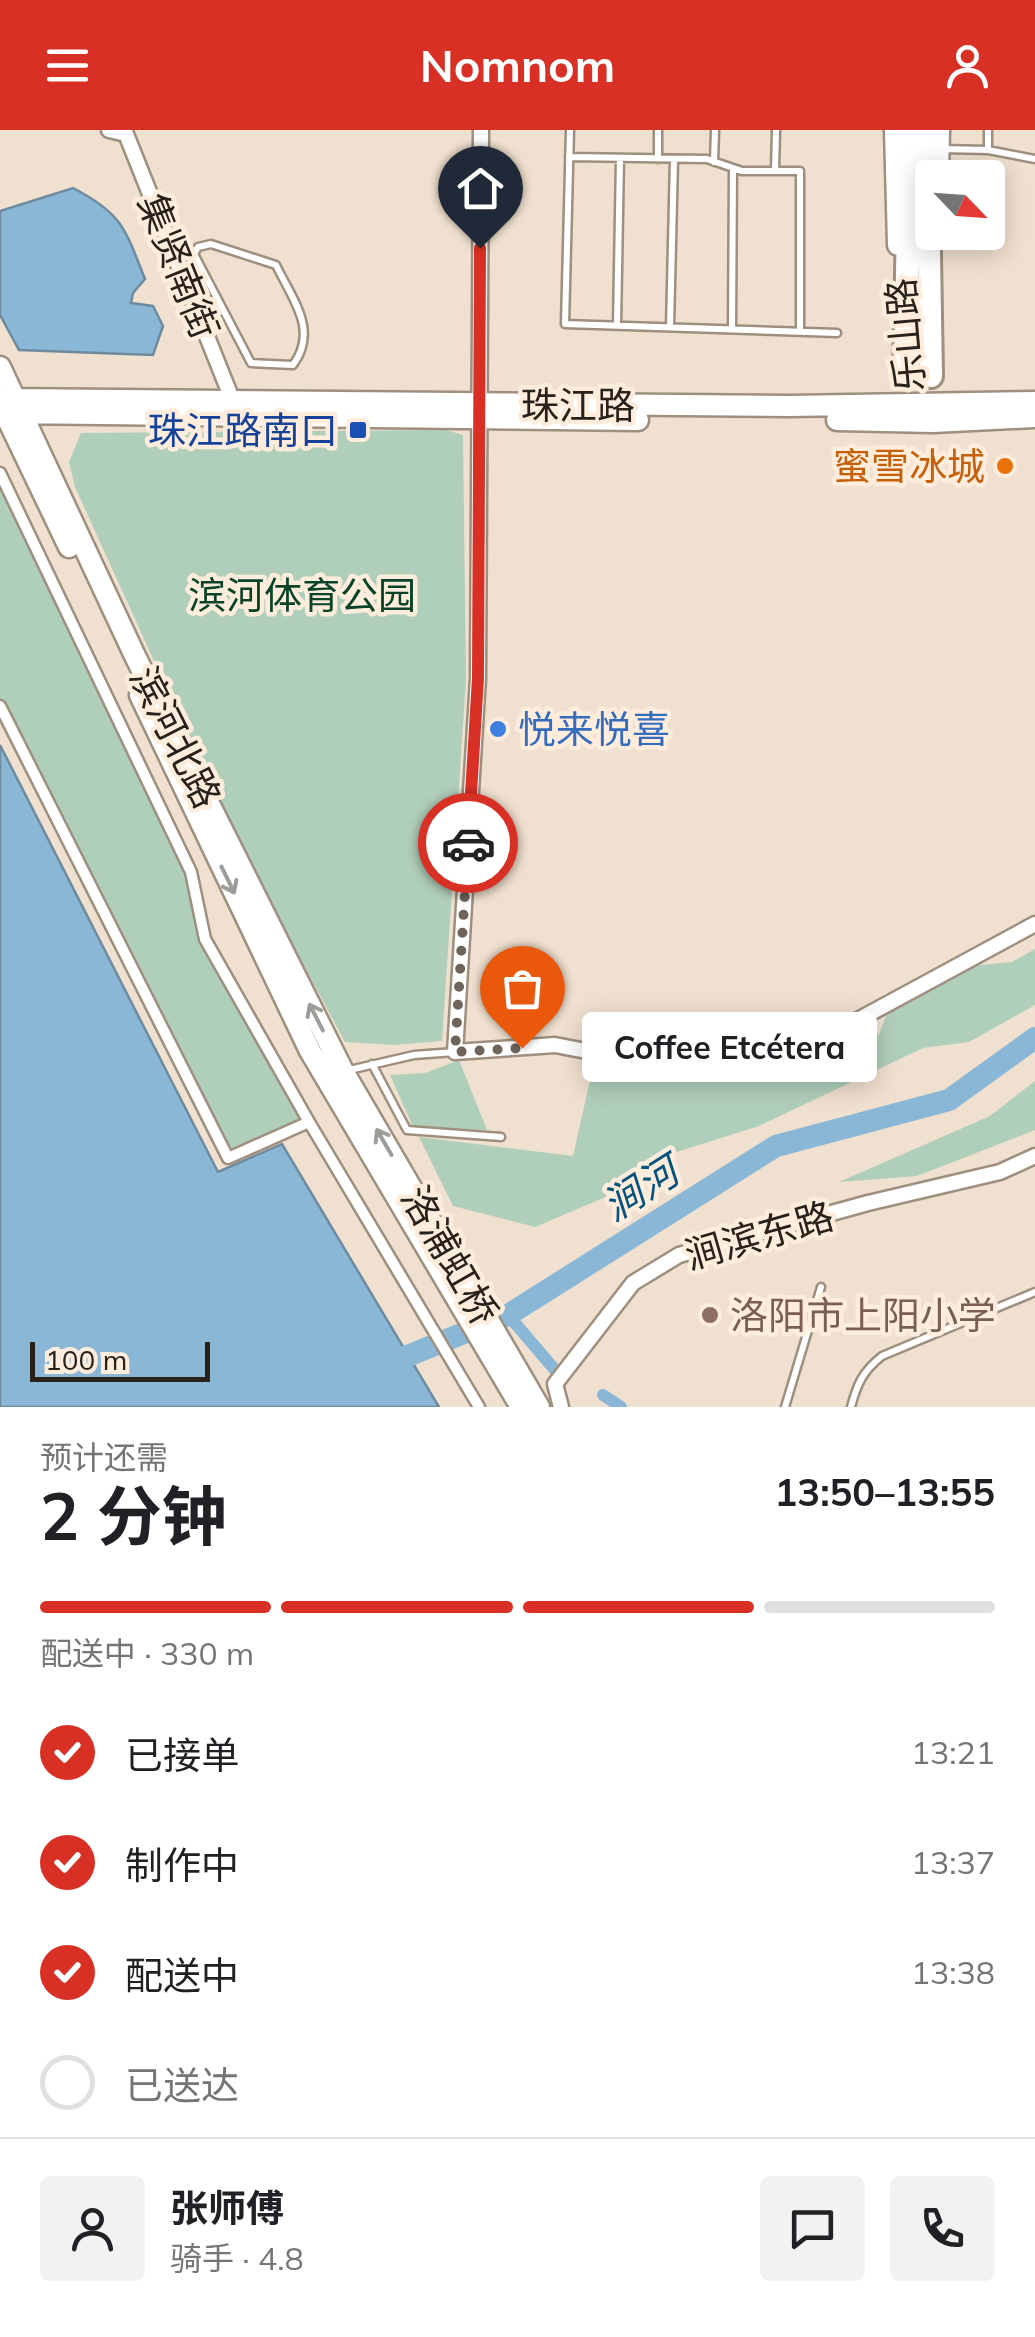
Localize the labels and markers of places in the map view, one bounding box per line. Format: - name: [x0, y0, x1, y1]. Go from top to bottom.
- pin: [438, 146, 523, 249]
- place label: 珠江路南口: [148, 406, 338, 454]
- marker: 珠江路南口: [347, 419, 369, 441]
- place label: 蜜雪冰城: [833, 442, 985, 490]
- marker: 蜜雪冰城: [994, 455, 1016, 477]
- place label: 悦来悦喜: [518, 705, 670, 753]
- marker: 悦来悦喜: [487, 718, 509, 740]
- pin: [480, 946, 565, 1049]
- callout: Coffee Etcétera: [582, 1013, 877, 1083]
- place label: 洛阳市上阳小学: [730, 1291, 996, 1339]
- marker: 洛阳市上阳小学: [699, 1304, 721, 1326]

